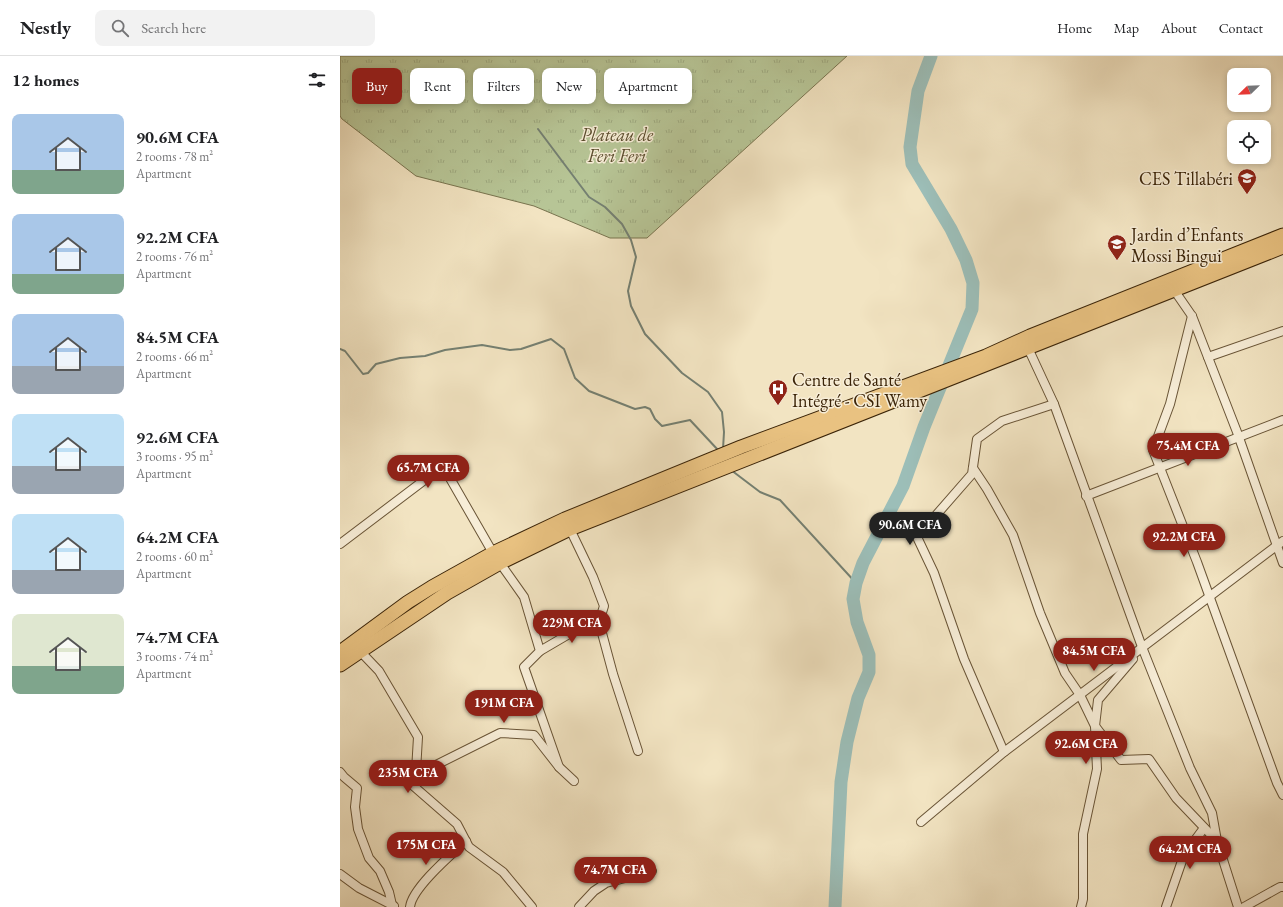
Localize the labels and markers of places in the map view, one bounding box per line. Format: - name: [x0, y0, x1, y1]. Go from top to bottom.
- place label: CES Tillabéri: [1139, 167, 1234, 190]
- school or university icon: CES Tillabéri: [1236, 167, 1258, 195]
- place label: Jardin d’Enfants Mossi Bingui: [1129, 223, 1243, 267]
- school or university icon: Jardin d’Enfants Mossi Bingui: [1106, 233, 1128, 261]
- place label: Centre de Santé Intégré - CSI Wamy: [792, 368, 927, 412]
- hospital icon: Centre de Santé Intégré - CSI Wamy: [767, 378, 789, 406]
- pin: 75.4M CFA: [1142, 433, 1234, 467]
- pin: 65.7M CFA: [382, 455, 474, 489]
- pin: 90.6M CFA: [864, 512, 956, 546]
- pin: 92.2M CFA: [1138, 524, 1230, 558]
- pin: 229M CFA: [531, 610, 613, 644]
- pin: 84.5M CFA: [1048, 638, 1140, 672]
- pin: 191M CFA: [463, 690, 545, 724]
- pin: 92.6M CFA: [1040, 731, 1132, 765]
- pin: 235M CFA: [367, 760, 449, 794]
- pin: 175M CFA: [385, 832, 467, 866]
- pin: 64.2M CFA: [1144, 836, 1236, 870]
- pin: 74.7M CFA: [569, 857, 661, 891]

